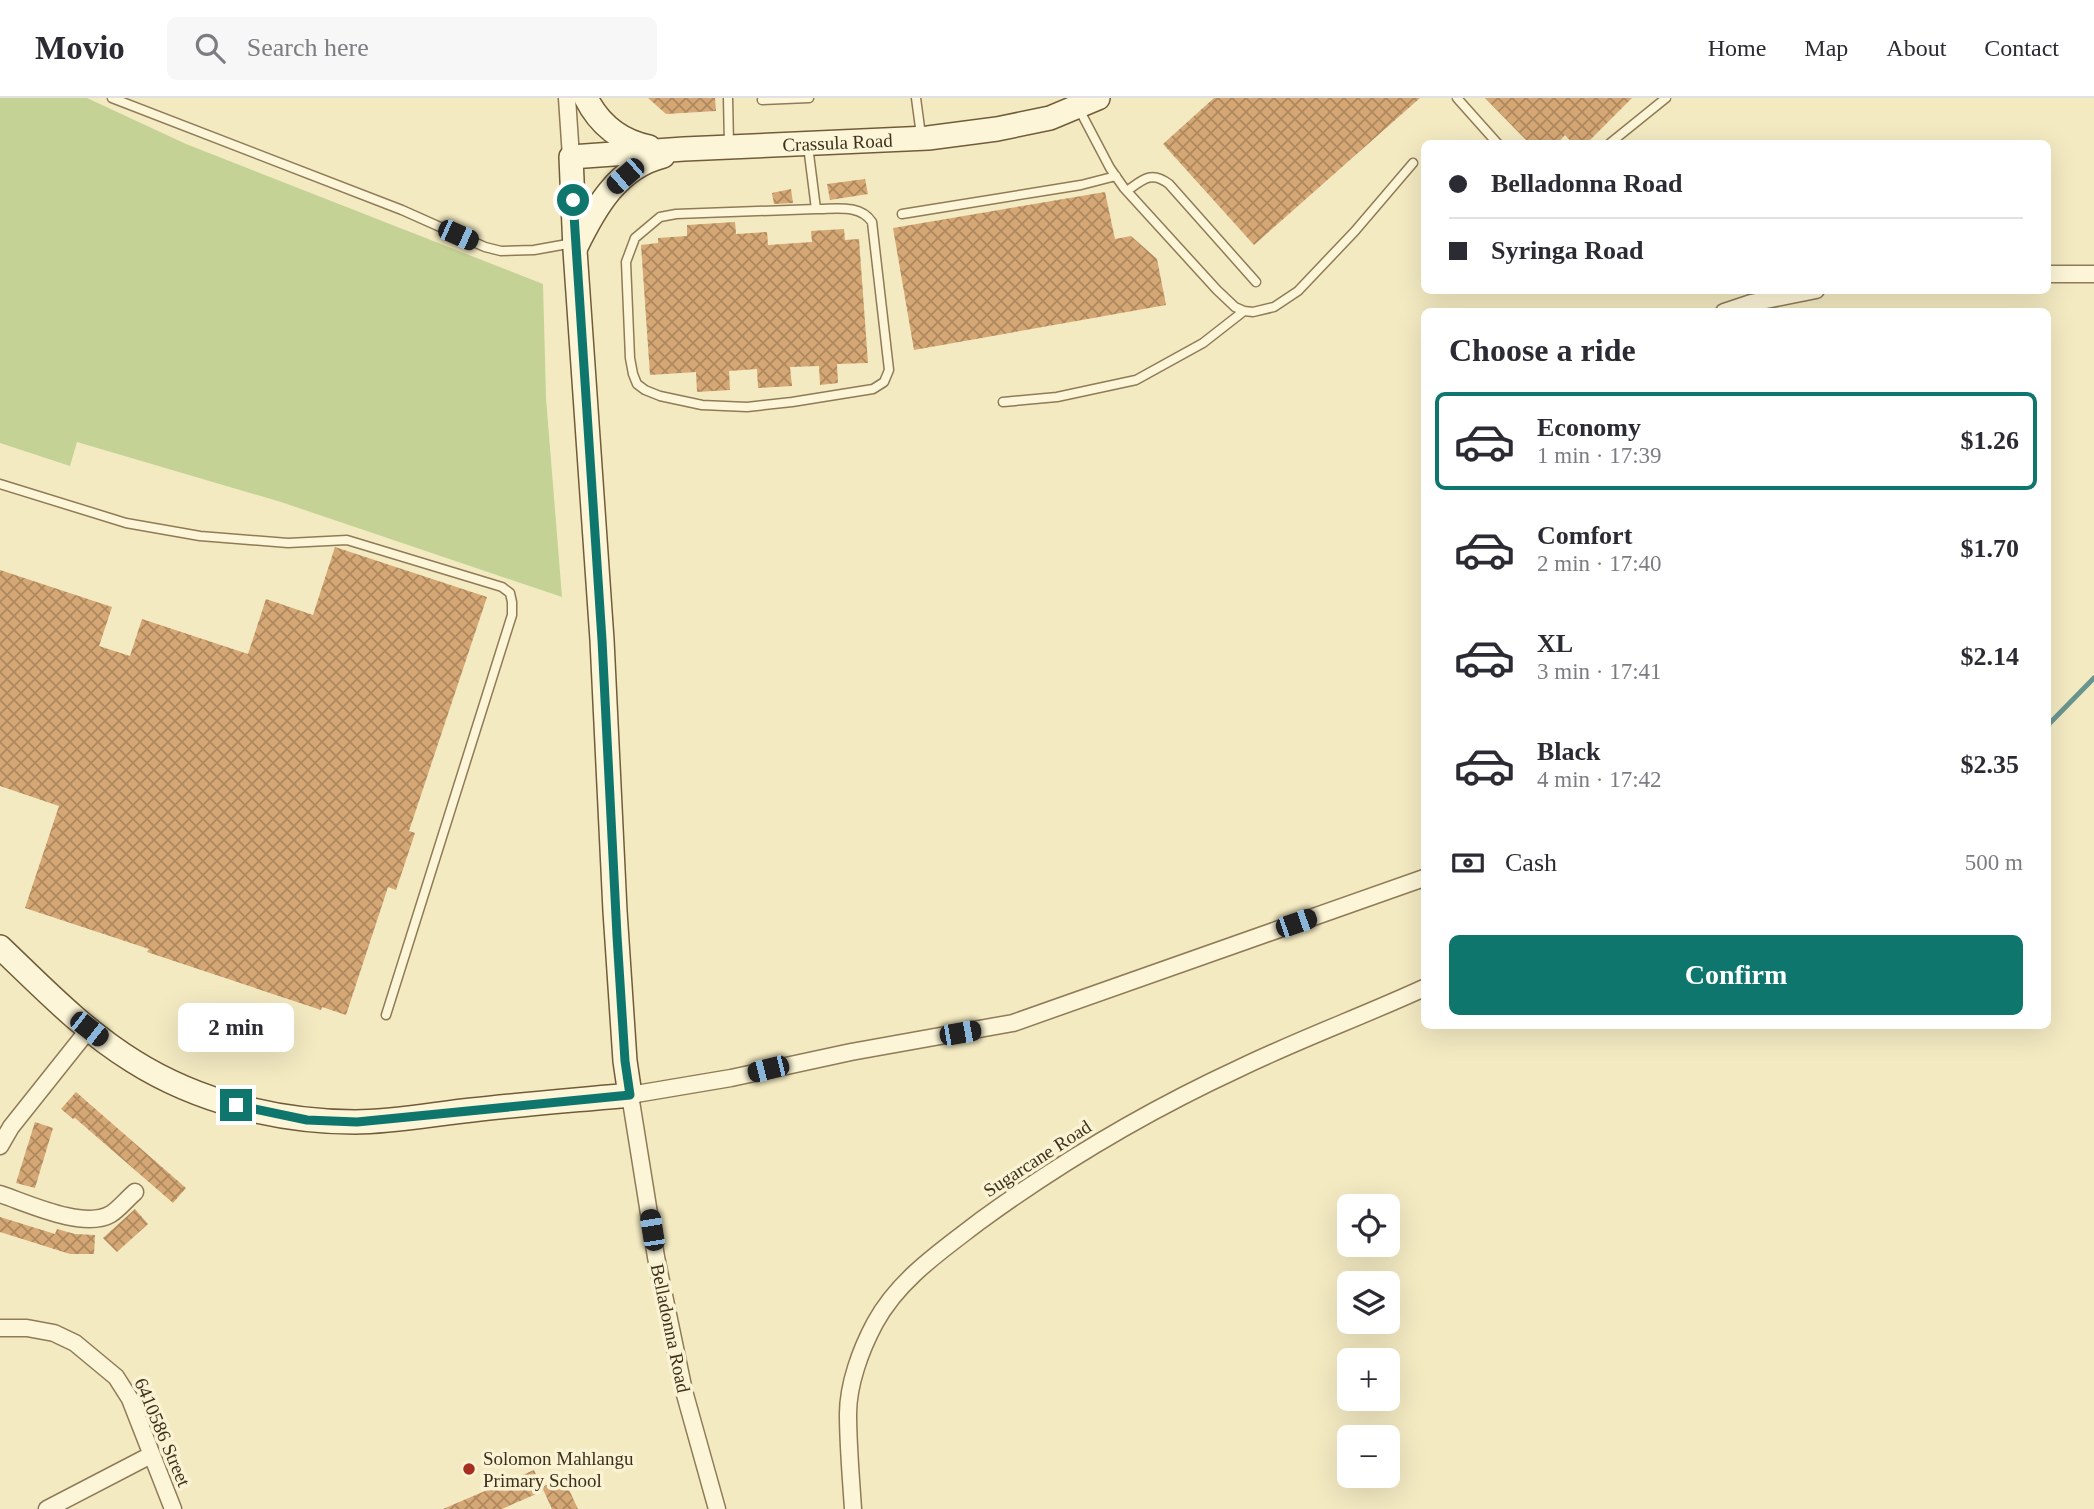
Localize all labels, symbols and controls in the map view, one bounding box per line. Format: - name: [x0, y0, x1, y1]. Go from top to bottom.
- search box: [167, 17, 657, 80]
- icon: search: [191, 29, 229, 67]
- text: Movio: [35, 30, 125, 66]
- text: Search here: [247, 33, 369, 62]
- text: Home: [1708, 35, 1766, 61]
- text: Map: [1804, 35, 1848, 61]
- text: About: [1886, 35, 1946, 61]
- text: Contact: [1984, 35, 2059, 61]
- street label: Crassula Road: [782, 130, 894, 156]
- car: [603, 154, 648, 198]
- text: Belladonna Road: [1491, 169, 1682, 198]
- route start: [557, 184, 589, 216]
- car: [435, 217, 482, 253]
- text: Syringa Road: [1491, 236, 1643, 265]
- text: Choose a ride: [1449, 332, 1636, 368]
- icon: car: [1453, 410, 1516, 473]
- text: Economy: [1537, 413, 1641, 442]
- text: $1.26: [1961, 426, 2019, 455]
- text: 1 min · 17:39: [1537, 443, 1662, 468]
- icon: car: [1453, 518, 1516, 581]
- text: Comfort: [1537, 521, 1632, 550]
- text: $1.70: [1961, 534, 2019, 563]
- text: 2 min · 17:40: [1537, 551, 1662, 576]
- icon: car: [1453, 626, 1516, 689]
- text: XL: [1537, 629, 1573, 658]
- text: $2.14: [1961, 642, 2019, 671]
- text: 3 min · 17:41: [1537, 659, 1662, 684]
- icon: car: [1453, 734, 1516, 797]
- text: Black: [1537, 737, 1601, 766]
- text: $2.35: [1961, 750, 2019, 779]
- text: 4 min · 17:42: [1537, 767, 1662, 792]
- icon: cash: [1449, 844, 1487, 882]
- text: Cash: [1505, 848, 1557, 877]
- text: 500 m: [1965, 850, 2023, 875]
- car: [1273, 906, 1320, 940]
- button: Confirm: [1449, 935, 2023, 1015]
- callout: 2 min: [178, 1004, 294, 1052]
- car: [66, 1008, 113, 1050]
- text: 2 min: [208, 1015, 264, 1040]
- car: [938, 1019, 983, 1047]
- car: [746, 1054, 791, 1084]
- route end: [220, 1089, 252, 1121]
- street label: Sugarcane Road: [980, 1116, 1095, 1201]
- map controls: [1337, 1194, 1400, 1488]
- button: locate: [1337, 1194, 1400, 1257]
- car: [639, 1208, 666, 1252]
- street label: Belladonna Road: [647, 1262, 695, 1395]
- button: layers: [1337, 1271, 1400, 1334]
- button: +: [1337, 1348, 1400, 1411]
- street label: 6410586 Street: [130, 1375, 195, 1490]
- button: −: [1337, 1425, 1400, 1488]
- place label: Solomon Mahlangu Primary School: [483, 1448, 634, 1491]
- marker: Solomon Mahlangu Primary School: [461, 1461, 477, 1477]

